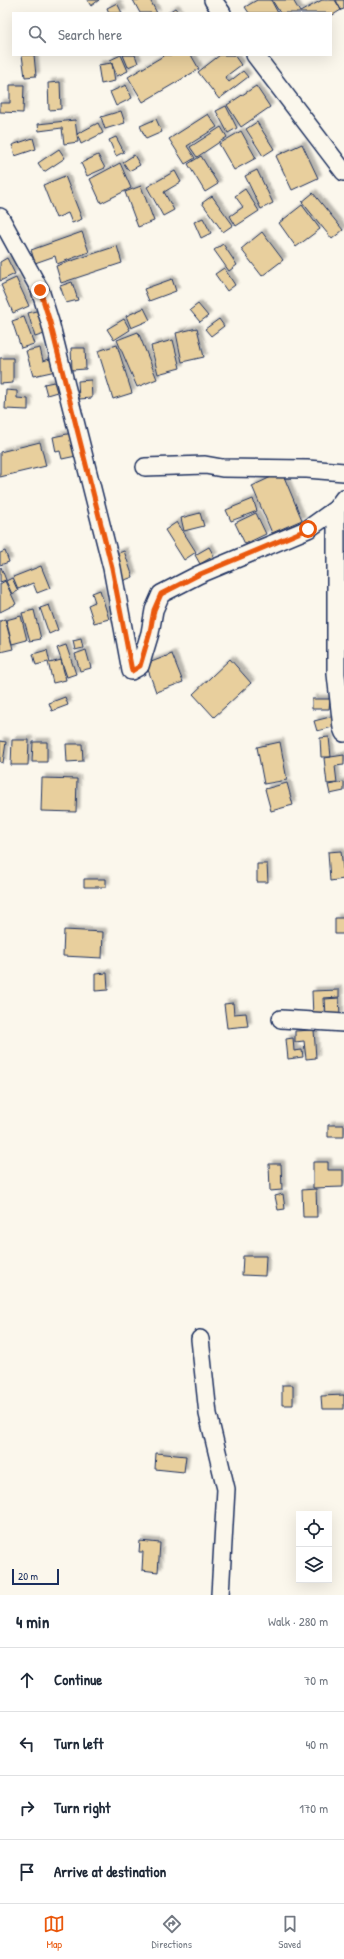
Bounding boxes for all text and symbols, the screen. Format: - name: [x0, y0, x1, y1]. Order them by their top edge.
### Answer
- search box: [12, 12, 332, 56]
- icon: search: [26, 23, 48, 45]
- text: Search here: [58, 24, 122, 45]
- route end: [31, 281, 49, 299]
- route start: [299, 520, 317, 538]
- map controls: [296, 1511, 332, 1583]
- button: locate: [296, 1511, 332, 1547]
- button: layers: [296, 1547, 332, 1583]
- scale bar: [12, 1567, 59, 1586]
- text: 20 m: [18, 1569, 38, 1583]
- text: 4 min: [16, 1610, 49, 1633]
- text: Walk · 280 m: [268, 1612, 328, 1630]
- icon: ahead: [16, 1669, 38, 1691]
- text: Continue: [54, 1669, 102, 1690]
- text: 70 m: [304, 1671, 328, 1689]
- icon: left: [16, 1733, 38, 1755]
- text: Turn left: [54, 1733, 104, 1754]
- text: 40 m: [305, 1735, 328, 1753]
- icon: right: [16, 1797, 38, 1819]
- text: Turn right: [54, 1797, 110, 1818]
- text: 170 m: [299, 1799, 328, 1817]
- icon: arrive: [16, 1861, 38, 1883]
- text: Arrive at destination: [54, 1861, 166, 1882]
- tab: Map: [43, 1913, 65, 1951]
- tab: Directions: [152, 1913, 192, 1951]
- tab: Saved: [278, 1913, 301, 1951]

